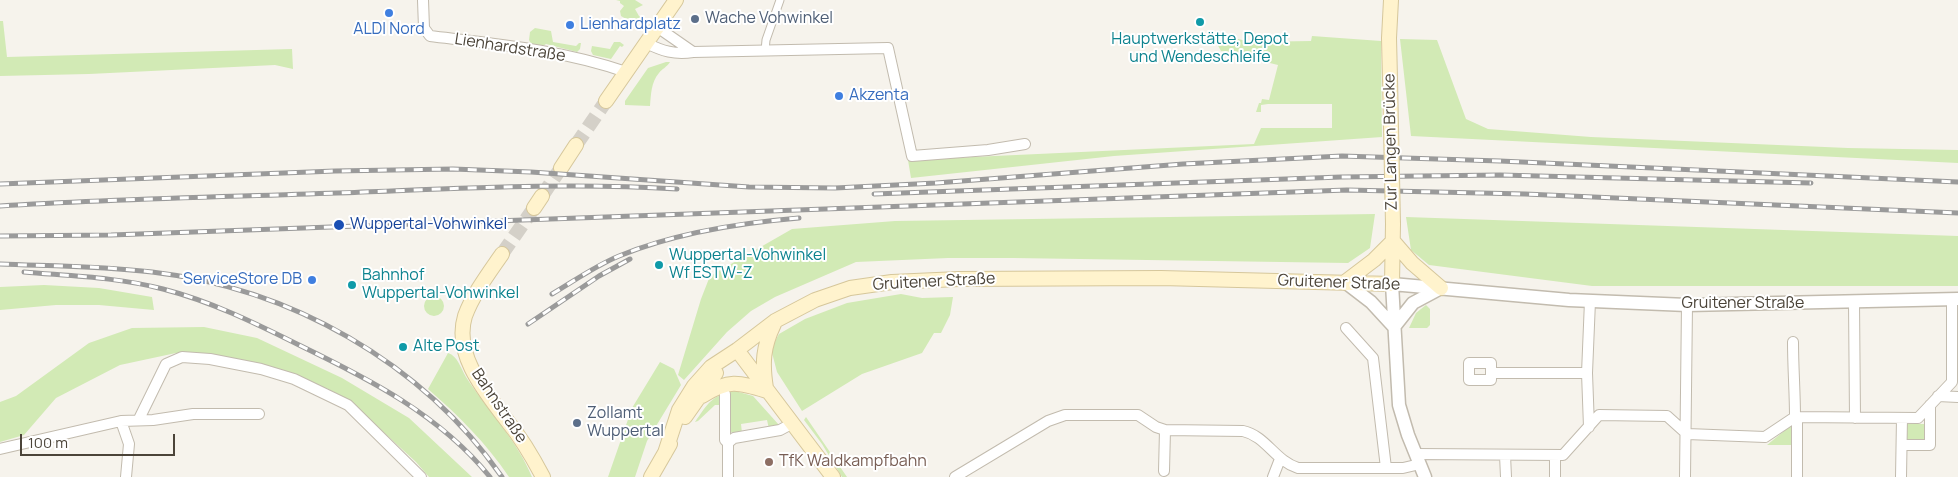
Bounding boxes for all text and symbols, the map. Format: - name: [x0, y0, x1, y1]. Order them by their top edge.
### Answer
- marker: ALDI Nord: [383, 7, 395, 19]
- place label: Wache Vohwinkel: [705, 9, 833, 29]
- marker: Wache Vohwinkel: [689, 13, 701, 25]
- place label: Lienhardplatz: [580, 15, 681, 35]
- marker: Hauptwerkstätte, Depot und Wendeschleife: [1194, 16, 1206, 28]
- marker: Lienhardplatz: [564, 19, 576, 31]
- place label: ALDI Nord: [353, 20, 425, 40]
- street label: Lienhardstraße: [453, 30, 567, 66]
- place label: Hauptwerkstätte, Depot und Wendeschleife: [1111, 30, 1289, 68]
- street label: Zur Langen Brücke: [1380, 73, 1402, 211]
- place label: Akzenta: [849, 86, 909, 106]
- marker: Akzenta: [833, 90, 845, 102]
- place label: Wuppertal-Vohwinkel: [350, 215, 507, 235]
- marker: Wuppertal-Vohwinkel: [332, 218, 346, 232]
- place label: Wuppertal-Vohwinkel Wf ESTW-Z: [669, 246, 826, 284]
- marker: Wuppertal-Vohwinkel Wf ESTW-Z: [653, 259, 665, 271]
- place label: Bahnhof Wuppertal-Vohwinkel: [362, 266, 519, 304]
- street label: Gruitener Straße: [872, 269, 996, 295]
- place label: ServiceStore DB: [183, 270, 302, 290]
- street label: Gruitener Straße: [1277, 271, 1401, 295]
- marker: ServiceStore DB: [306, 274, 318, 286]
- marker: Bahnhof Wuppertal-Vohwinkel: [346, 279, 358, 291]
- street label: Gruitener Straße: [1682, 294, 1804, 314]
- place label: Alte Post: [413, 337, 479, 357]
- marker: Alte Post: [397, 341, 409, 353]
- street label: Bahnstraße: [467, 365, 531, 447]
- place label: Zollamt Wuppertal: [587, 404, 664, 442]
- marker: Zollamt Wuppertal: [571, 417, 583, 429]
- scale bar: [22, 424, 178, 456]
- text: 100 m: [28, 432, 68, 453]
- place label: TfK Waldkampfbahn: [779, 452, 927, 472]
- marker: TfK Waldkampfbahn: [763, 456, 775, 468]

